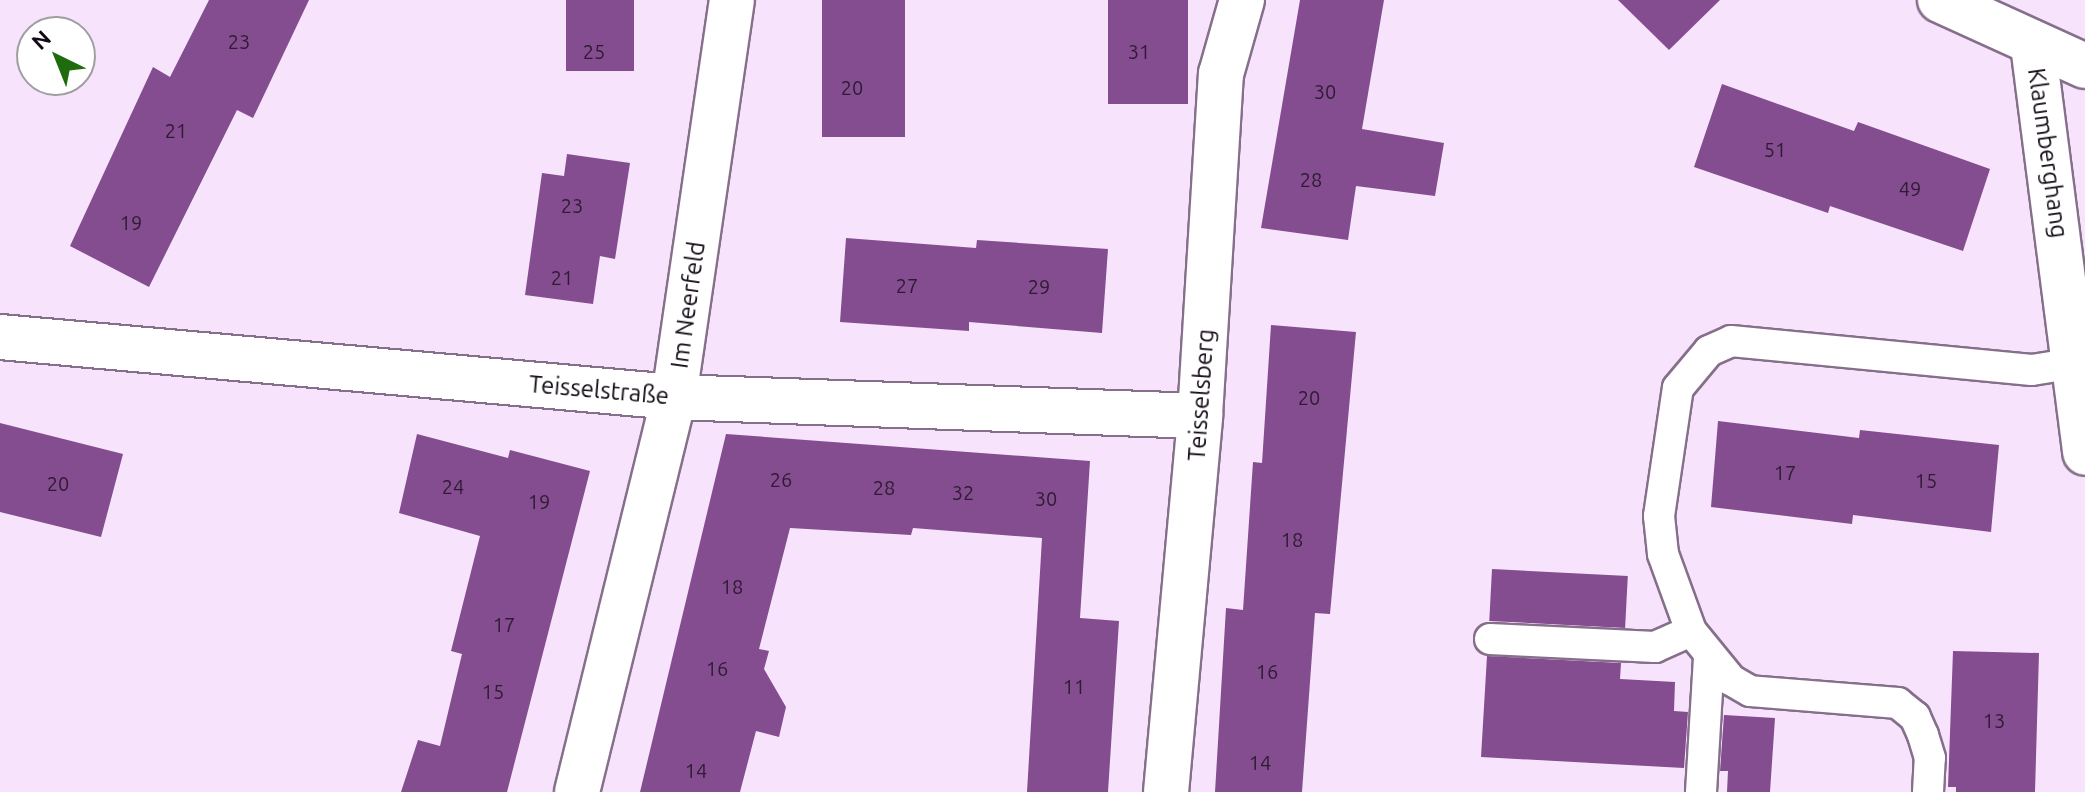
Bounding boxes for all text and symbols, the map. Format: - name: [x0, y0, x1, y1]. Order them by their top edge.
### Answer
- north arrow: [16, 16, 96, 96]
- text: N: [26, 25, 55, 54]
- house number: 23: [228, 29, 250, 53]
- house number: 25: [583, 39, 605, 63]
- house number: 31: [1128, 39, 1150, 63]
- street label: Klaumberghang: [2022, 66, 2074, 240]
- house number: 20: [841, 75, 863, 99]
- house number: 30: [1314, 79, 1336, 103]
- house number: 21: [165, 118, 187, 142]
- house number: 51: [1764, 137, 1786, 161]
- house number: 28: [1300, 167, 1322, 191]
- house number: 49: [1899, 176, 1921, 200]
- house number: 23: [561, 193, 583, 217]
- house number: 19: [120, 210, 142, 234]
- street label: Im Neerfeld: [665, 240, 711, 370]
- house number: 21: [551, 265, 573, 289]
- house number: 27: [896, 273, 918, 297]
- house number: 29: [1028, 274, 1050, 298]
- street label: Teisselsberg: [1182, 328, 1220, 462]
- street label: Teisselstraße: [528, 370, 670, 410]
- house number: 20: [1298, 385, 1320, 409]
- house number: 17: [1774, 460, 1796, 484]
- house number: 26: [770, 467, 792, 491]
- house number: 15: [1915, 468, 1937, 492]
- house number: 20: [47, 471, 69, 495]
- house number: 24: [442, 474, 464, 498]
- house number: 28: [873, 475, 895, 499]
- house number: 32: [952, 480, 974, 504]
- house number: 30: [1035, 486, 1057, 510]
- house number: 19: [528, 489, 550, 513]
- house number: 18: [1281, 527, 1303, 551]
- house number: 18: [721, 574, 743, 598]
- house number: 17: [493, 612, 515, 636]
- house number: 16: [706, 656, 728, 680]
- house number: 16: [1256, 659, 1278, 683]
- house number: 11: [1063, 674, 1085, 698]
- house number: 15: [482, 679, 504, 703]
- house number: 13: [1983, 708, 2005, 732]
- house number: 14: [1249, 750, 1271, 774]
- house number: 14: [685, 758, 707, 782]

